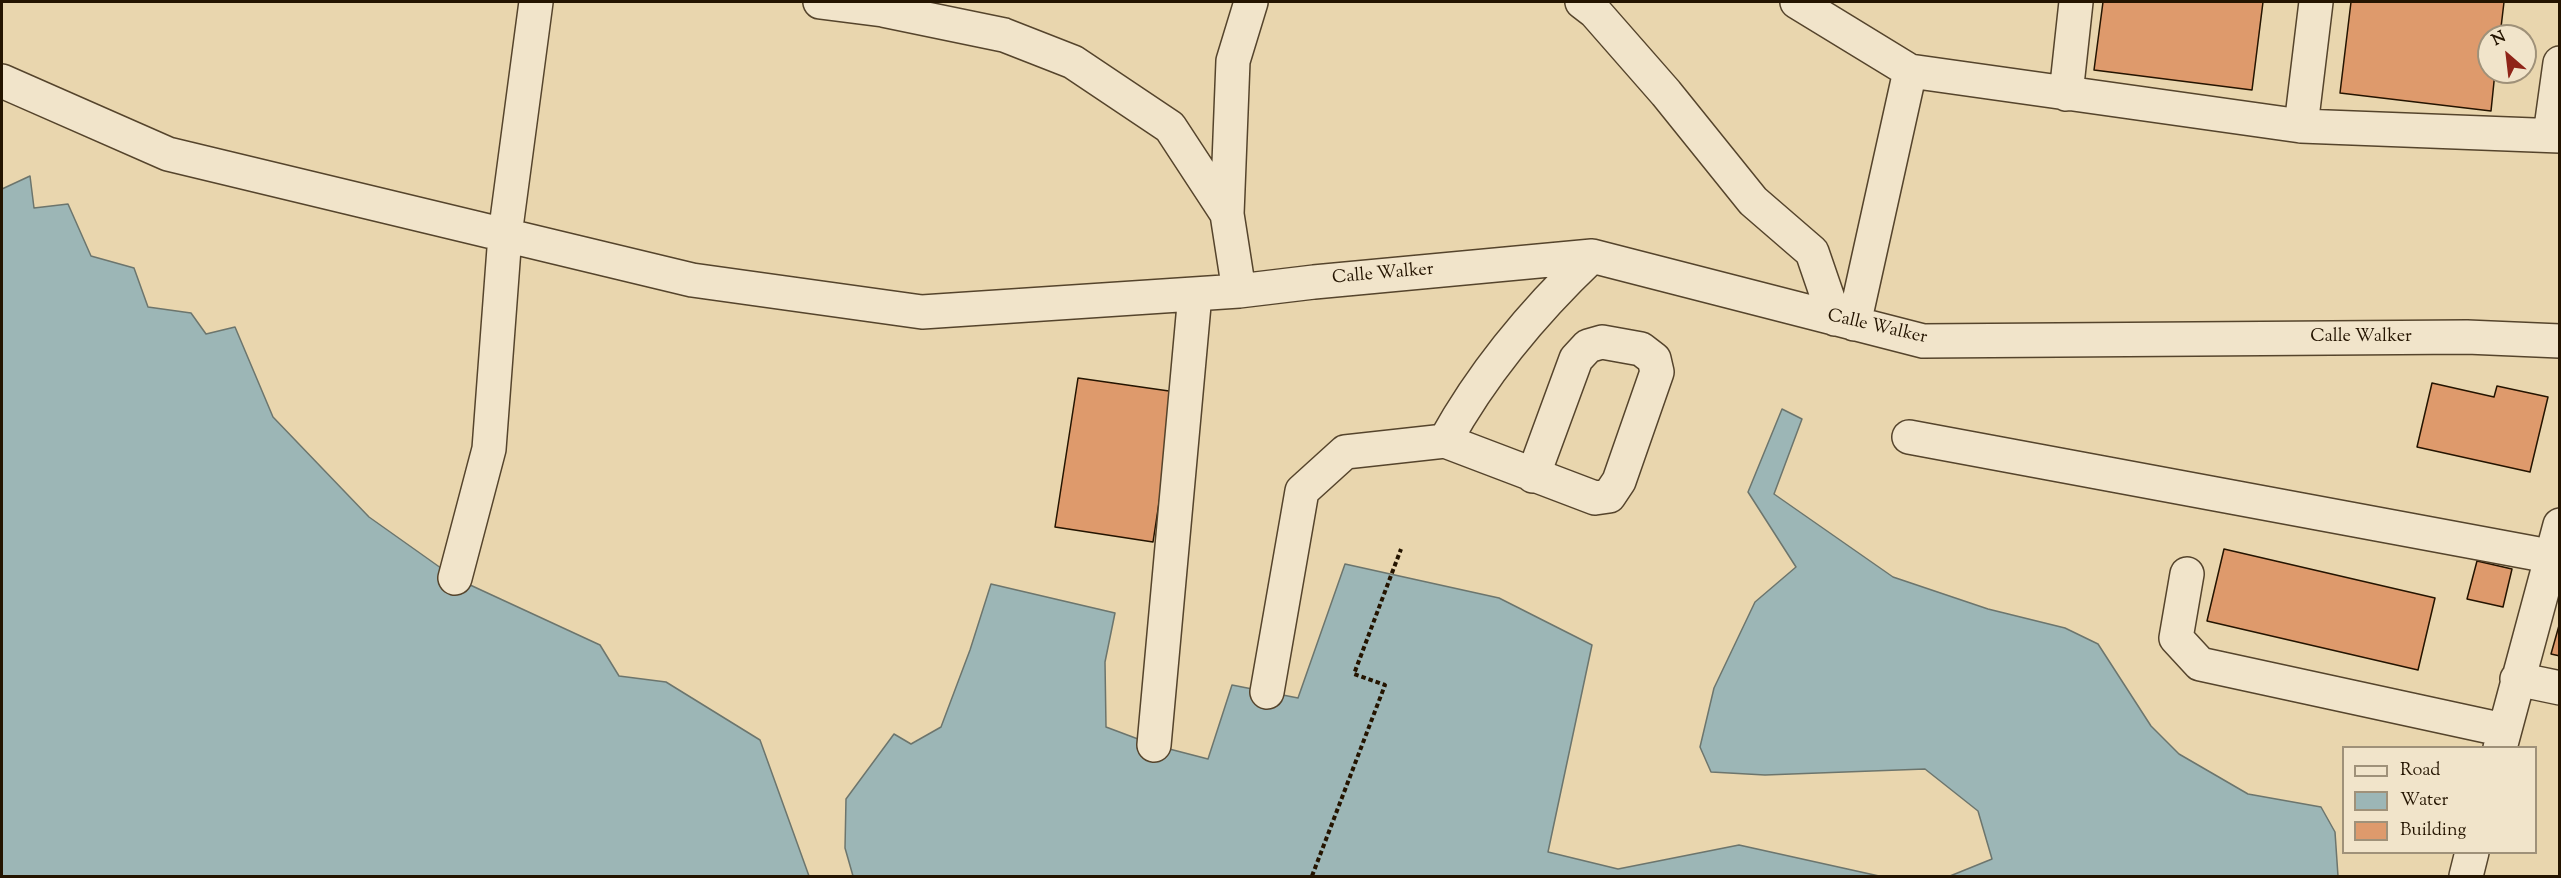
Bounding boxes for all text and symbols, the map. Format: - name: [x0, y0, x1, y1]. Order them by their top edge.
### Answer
- north arrow: [2477, 24, 2537, 84]
- text: N: [2488, 26, 2510, 53]
- street label: Calle Walker: [1331, 260, 1435, 290]
- street label: Calle Walker: [1825, 306, 1929, 350]
- street label: Calle Walker: [2310, 327, 2412, 349]
- legend: [2342, 746, 2537, 854]
- text: Road: [2400, 758, 2440, 784]
- text: Water: [2400, 788, 2448, 814]
- text: Building: [2400, 818, 2466, 844]

